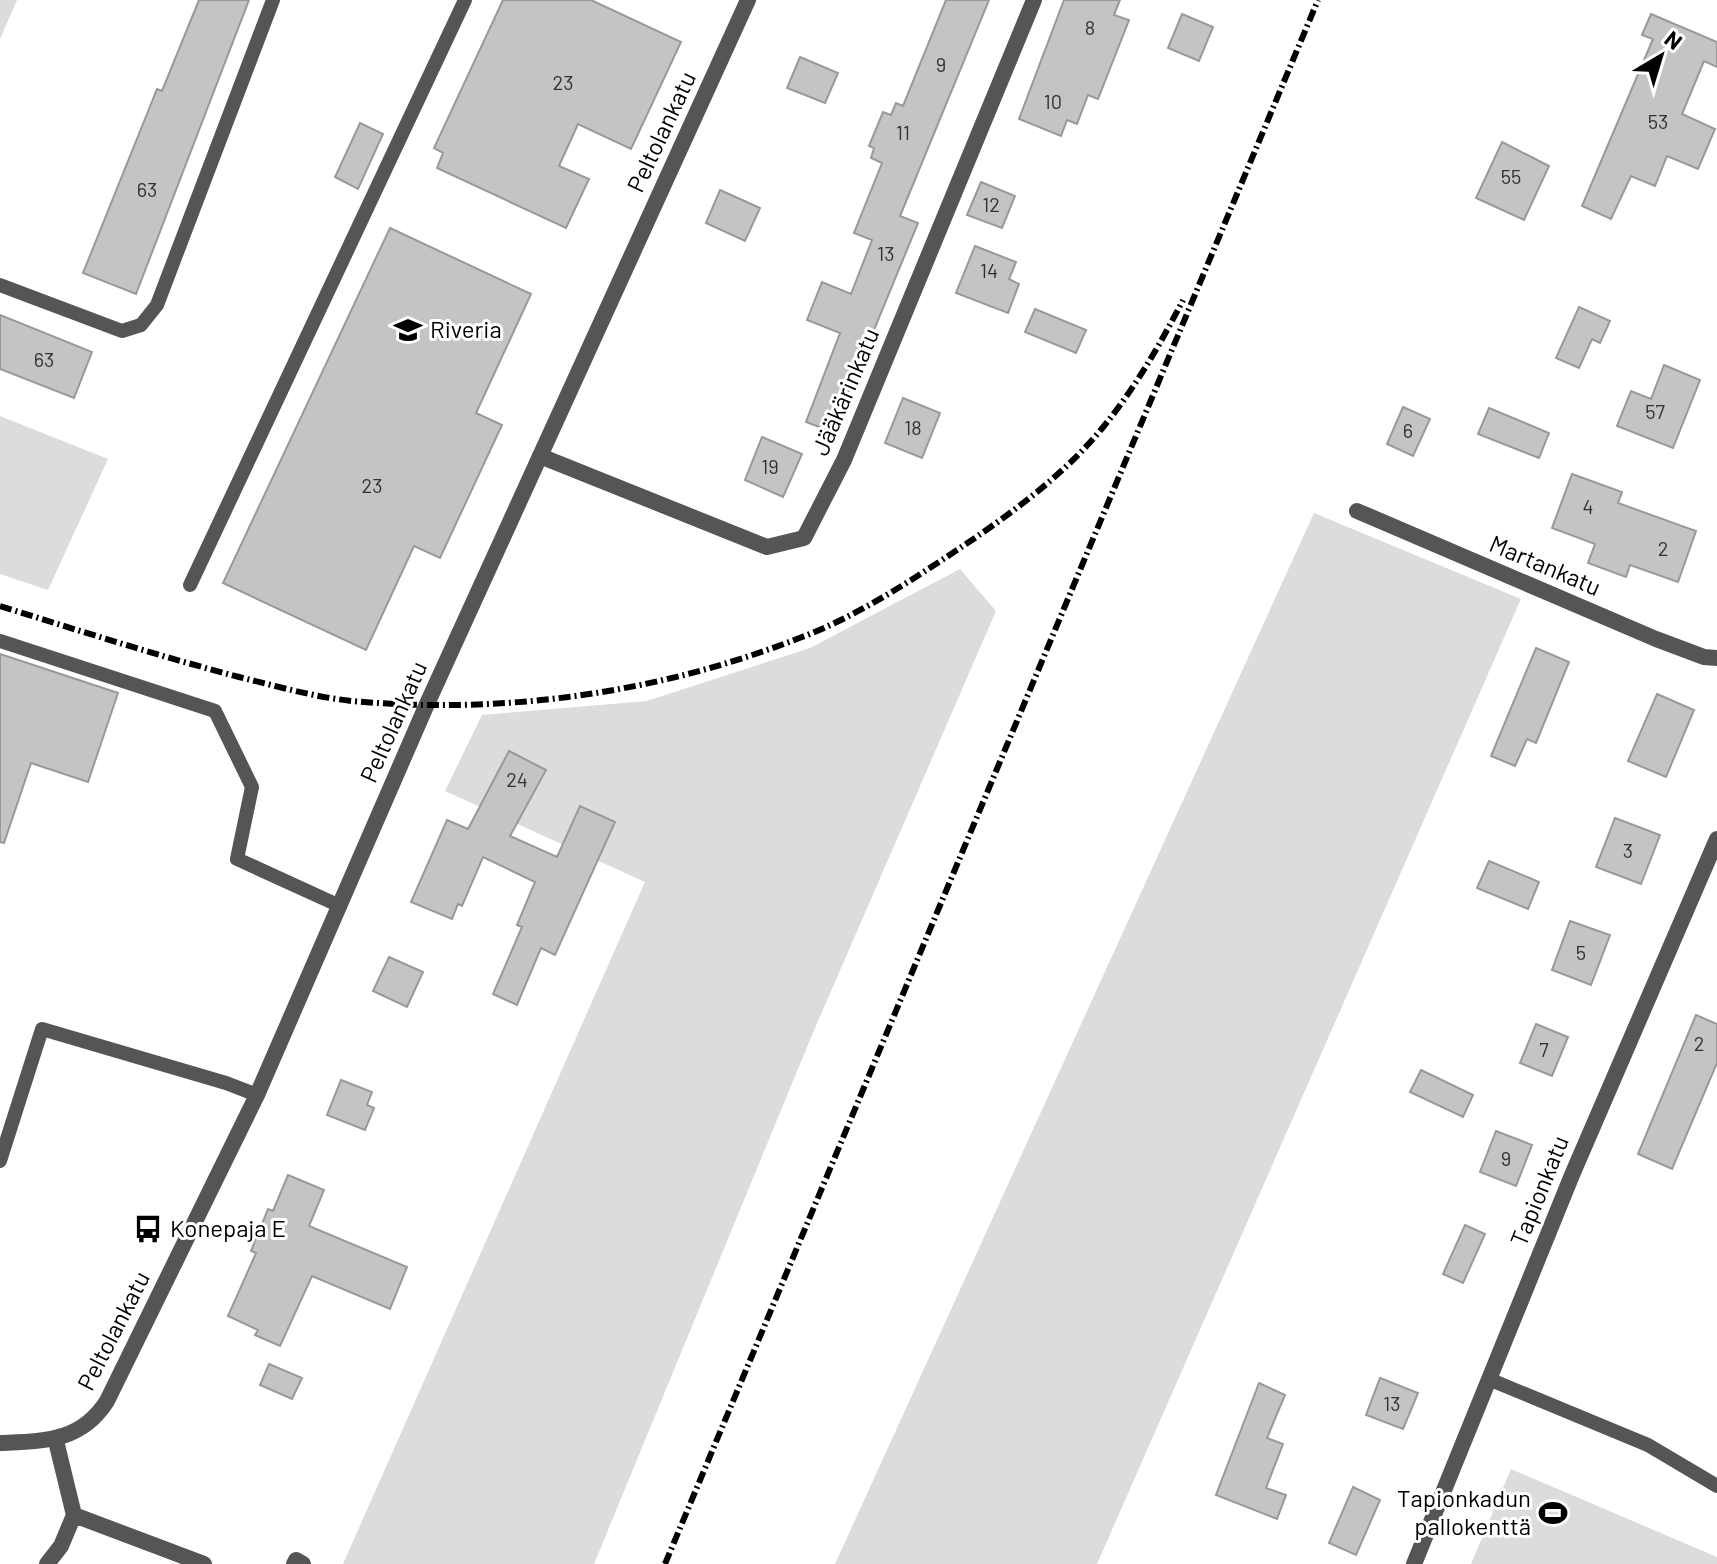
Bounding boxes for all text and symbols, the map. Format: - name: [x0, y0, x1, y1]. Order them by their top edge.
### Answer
- house number: 8: [1085, 15, 1095, 39]
- north arrow: [1621, 16, 1701, 96]
- text: N: [1660, 25, 1688, 54]
- house number: 9: [936, 52, 946, 76]
- street label: Peltolankatu: [620, 66, 701, 196]
- house number: 23: [553, 70, 573, 94]
- house number: 10: [1044, 89, 1062, 113]
- house number: 53: [1648, 109, 1668, 133]
- house number: 11: [896, 120, 910, 144]
- house number: 55: [1501, 164, 1521, 188]
- house number: 63: [137, 177, 157, 201]
- house number: 12: [982, 192, 1000, 216]
- house number: 13: [877, 241, 895, 265]
- house number: 14: [980, 258, 998, 282]
- place label: Riveria: [430, 314, 502, 343]
- school or university icon: Riveria: [393, 315, 423, 345]
- street label: Jääkärinkatu: [805, 323, 884, 460]
- house number: 63: [34, 347, 54, 371]
- house number: 57: [1645, 399, 1665, 423]
- house number: 18: [904, 415, 922, 439]
- house number: 6: [1403, 418, 1413, 442]
- house number: 19: [761, 454, 779, 478]
- house number: 23: [362, 473, 382, 497]
- house number: 4: [1582, 494, 1594, 518]
- street label: Martankatu: [1486, 528, 1606, 601]
- house number: 2: [1658, 536, 1668, 560]
- street label: Peltolankatu: [353, 656, 432, 787]
- house number: 24: [506, 767, 528, 791]
- house number: 3: [1623, 838, 1633, 862]
- house number: 5: [1576, 940, 1586, 964]
- house number: 2: [1694, 1031, 1704, 1055]
- house number: 7: [1539, 1037, 1549, 1061]
- street label: Tapionkatu: [1503, 1131, 1574, 1250]
- house number: 9: [1501, 1146, 1511, 1170]
- place label: Konepaja E: [170, 1213, 286, 1242]
- bus stop icon: Konepaja E: [133, 1214, 163, 1244]
- street label: Peltolankatu: [70, 1266, 155, 1395]
- house number: 13: [1383, 1391, 1401, 1415]
- place label: Tapionkadun pallokenttä: [1397, 1483, 1531, 1540]
- sports icon: Tapionkadun pallokenttä: [1538, 1498, 1568, 1528]

